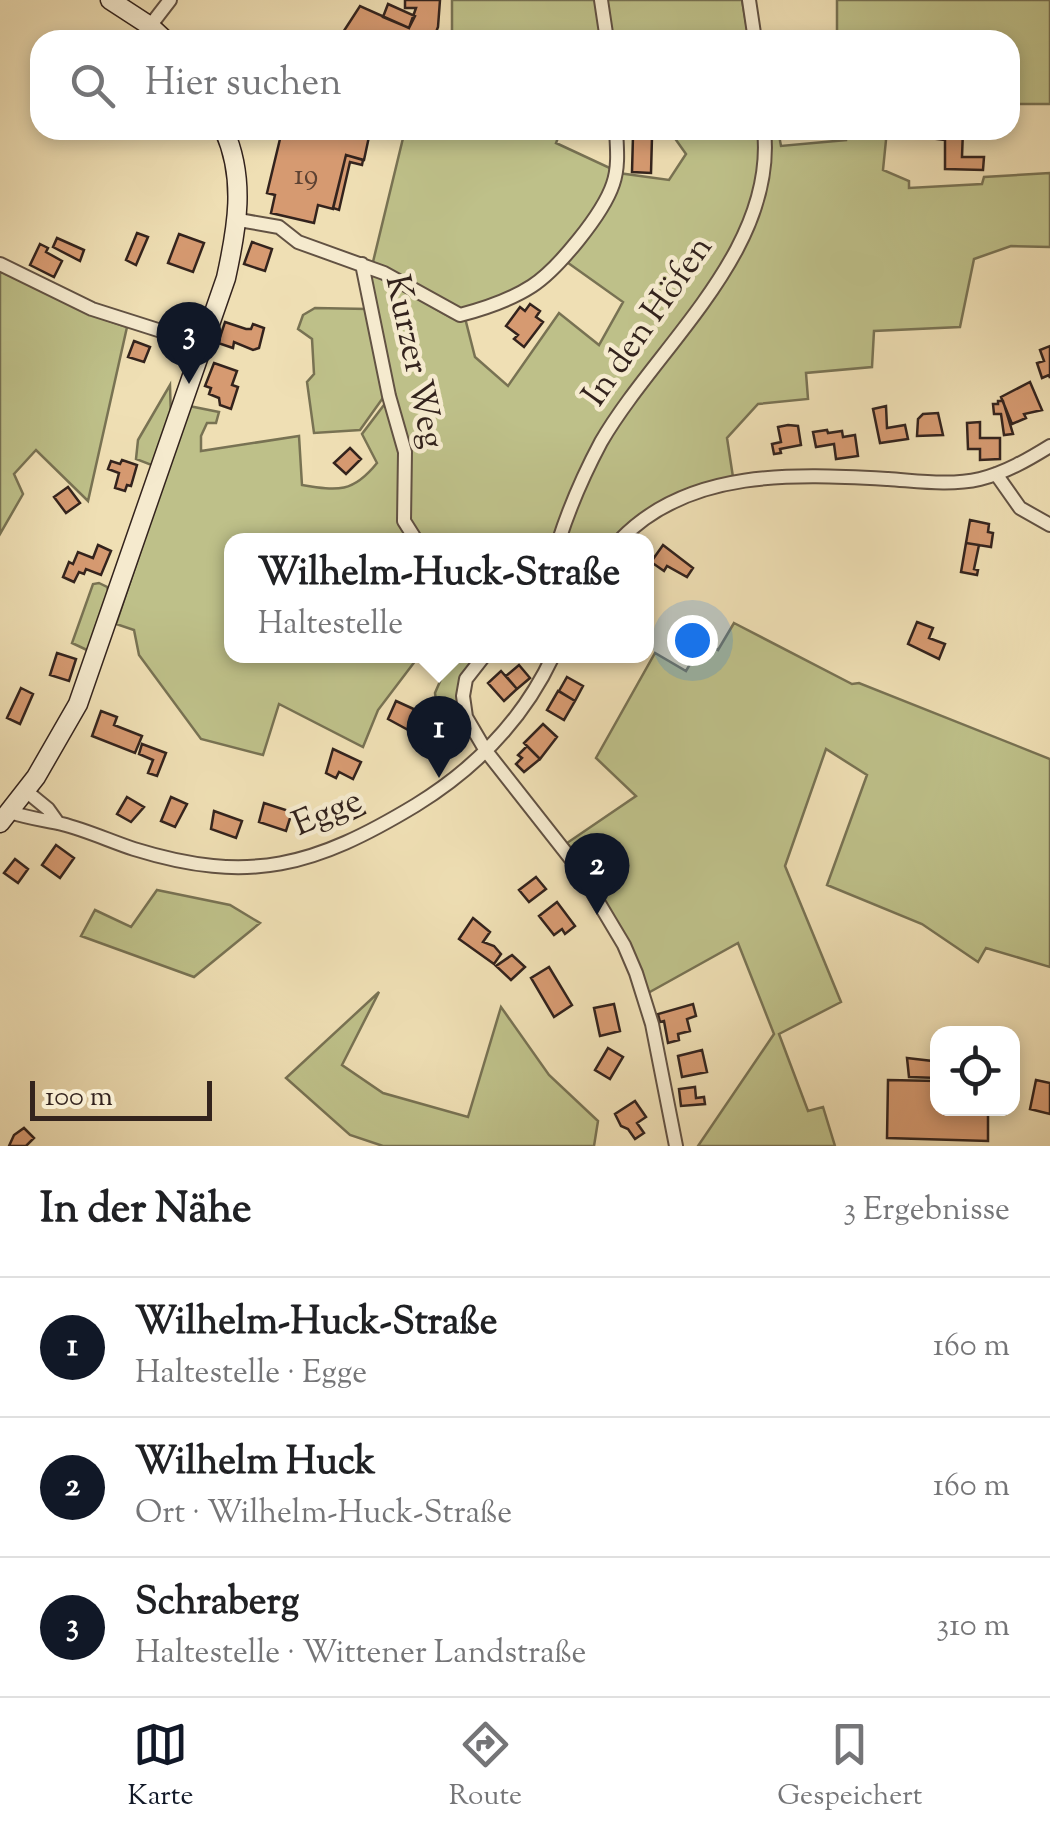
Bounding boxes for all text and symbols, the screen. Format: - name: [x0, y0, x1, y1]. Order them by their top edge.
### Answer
- search box: [30, 30, 1020, 140]
- icon: search: [65, 58, 120, 113]
- text: Hier suchen: [145, 58, 342, 112]
- house number: 19: [294, 155, 318, 198]
- street label: In den Höfen: [571, 226, 727, 418]
- street label: Kurzer Weg: [370, 270, 456, 454]
- pin: 3: [156, 302, 222, 384]
- popup: [224, 533, 654, 663]
- text: Wilhelm-Huck-Straße: [258, 548, 620, 602]
- text: Haltestelle: [258, 602, 403, 648]
- your location: [667, 615, 718, 666]
- pin: 1: [406, 696, 472, 778]
- street label: Egge: [285, 777, 371, 851]
- pin: 2: [564, 832, 630, 915]
- map controls: [930, 1026, 1020, 1116]
- button: locate: [930, 1026, 1020, 1116]
- scale bar: [30, 1076, 212, 1120]
- text: 100 m: [45, 1078, 113, 1118]
- text: In der Nähe: [40, 1181, 252, 1241]
- text: 3 Ergebnisse: [843, 1188, 1010, 1234]
- text: Wilhelm-Huck-Straße: [135, 1297, 497, 1351]
- text: 1: [67, 1324, 78, 1370]
- text: 160 m: [933, 1324, 1010, 1370]
- text: Haltestelle · Egge: [135, 1351, 367, 1397]
- text: Wilhelm Huck: [135, 1437, 376, 1491]
- text: 2: [65, 1464, 80, 1510]
- text: 160 m: [933, 1464, 1010, 1510]
- text: Ort · Wilhelm-Huck-Straße: [135, 1491, 512, 1537]
- text: Schraberg: [135, 1577, 299, 1631]
- text: 3: [66, 1604, 79, 1650]
- text: 310 m: [936, 1604, 1010, 1650]
- text: Haltestelle · Wittener Landstraße: [135, 1631, 586, 1677]
- tab: Karte: [128, 1717, 194, 1817]
- tab: Route: [449, 1717, 522, 1817]
- tab: Gespeichert: [777, 1717, 922, 1817]

